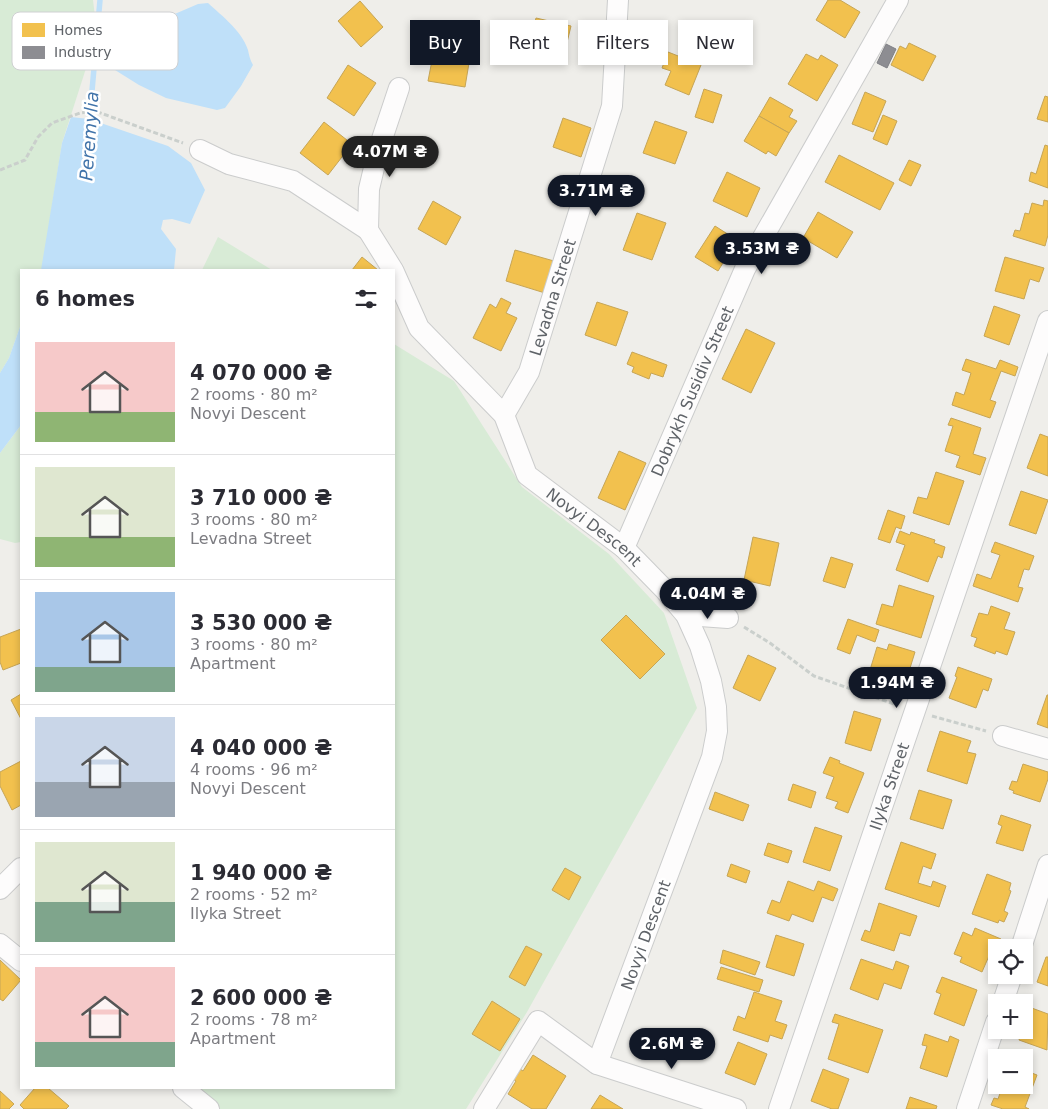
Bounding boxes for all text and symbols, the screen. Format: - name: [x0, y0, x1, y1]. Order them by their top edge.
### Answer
- legend: [12, 12, 178, 70]
- chip: Buy: [410, 20, 480, 65]
- chip: Rent: [490, 20, 568, 65]
- chip: Filters: [578, 20, 668, 65]
- chip: New: [678, 20, 753, 65]
- text: Homes: [54, 22, 103, 38]
- text: Industry: [54, 44, 112, 60]
- water label: Peremylia: [75, 91, 103, 181]
- pin: 4.07M ₴: [344, 136, 436, 178]
- text: 4.07M ₴: [353, 142, 427, 161]
- pin: 3.71M ₴: [550, 174, 642, 217]
- text: 3.71M ₴: [559, 181, 633, 200]
- pin: 3.53M ₴: [716, 232, 808, 275]
- street label: Levadna Street: [525, 236, 579, 358]
- text: 3.53M ₴: [725, 239, 799, 258]
- icon: filters: [352, 285, 380, 313]
- text: 6 homes: [35, 287, 135, 311]
- street label: Dobrykh Susidiv Street: [647, 303, 737, 479]
- text: 4 070 000 ₴: [190, 361, 332, 385]
- icon: home: [75, 362, 135, 422]
- text: 2 rooms · 80 m²: [190, 385, 318, 404]
- text: Novyi Descent: [190, 404, 306, 423]
- street label: Novyi Descent: [543, 484, 646, 570]
- text: 3 710 000 ₴: [190, 486, 332, 510]
- icon: home: [75, 487, 135, 547]
- text: 3 rooms · 80 m²: [190, 510, 318, 529]
- text: Levadna Street: [190, 529, 312, 548]
- pin: 4.04M ₴: [662, 578, 754, 620]
- text: 4.04M ₴: [671, 584, 745, 603]
- text: 3 530 000 ₴: [190, 611, 332, 635]
- icon: home: [75, 612, 135, 672]
- text: 3 rooms · 80 m²: [190, 635, 318, 654]
- text: Apartment: [190, 654, 276, 673]
- pin: 1.94M ₴: [851, 666, 943, 709]
- text: 1.94M ₴: [860, 673, 934, 692]
- text: 4 040 000 ₴: [190, 736, 332, 760]
- icon: home: [75, 737, 135, 797]
- street label: Ilyka Street: [865, 740, 913, 832]
- text: 4 rooms · 96 m²: [190, 760, 318, 779]
- text: Novyi Descent: [190, 779, 306, 798]
- text: 1 940 000 ₴: [190, 861, 332, 885]
- icon: home: [75, 862, 135, 922]
- street label: Novyi Descent: [617, 877, 675, 993]
- text: 2 rooms · 52 m²: [190, 885, 318, 904]
- text: Ilyka Street: [190, 904, 281, 923]
- map controls: [988, 939, 1033, 1094]
- button: locate: [988, 939, 1033, 984]
- text: 2 600 000 ₴: [190, 986, 332, 1010]
- icon: home: [75, 987, 135, 1047]
- button: +: [988, 994, 1033, 1039]
- text: 2 rooms · 78 m²: [190, 1010, 318, 1029]
- pin: 2.6M ₴: [631, 1028, 713, 1070]
- text: Apartment: [190, 1029, 276, 1048]
- text: 2.6M ₴: [640, 1034, 704, 1053]
- button: −: [988, 1049, 1033, 1094]

